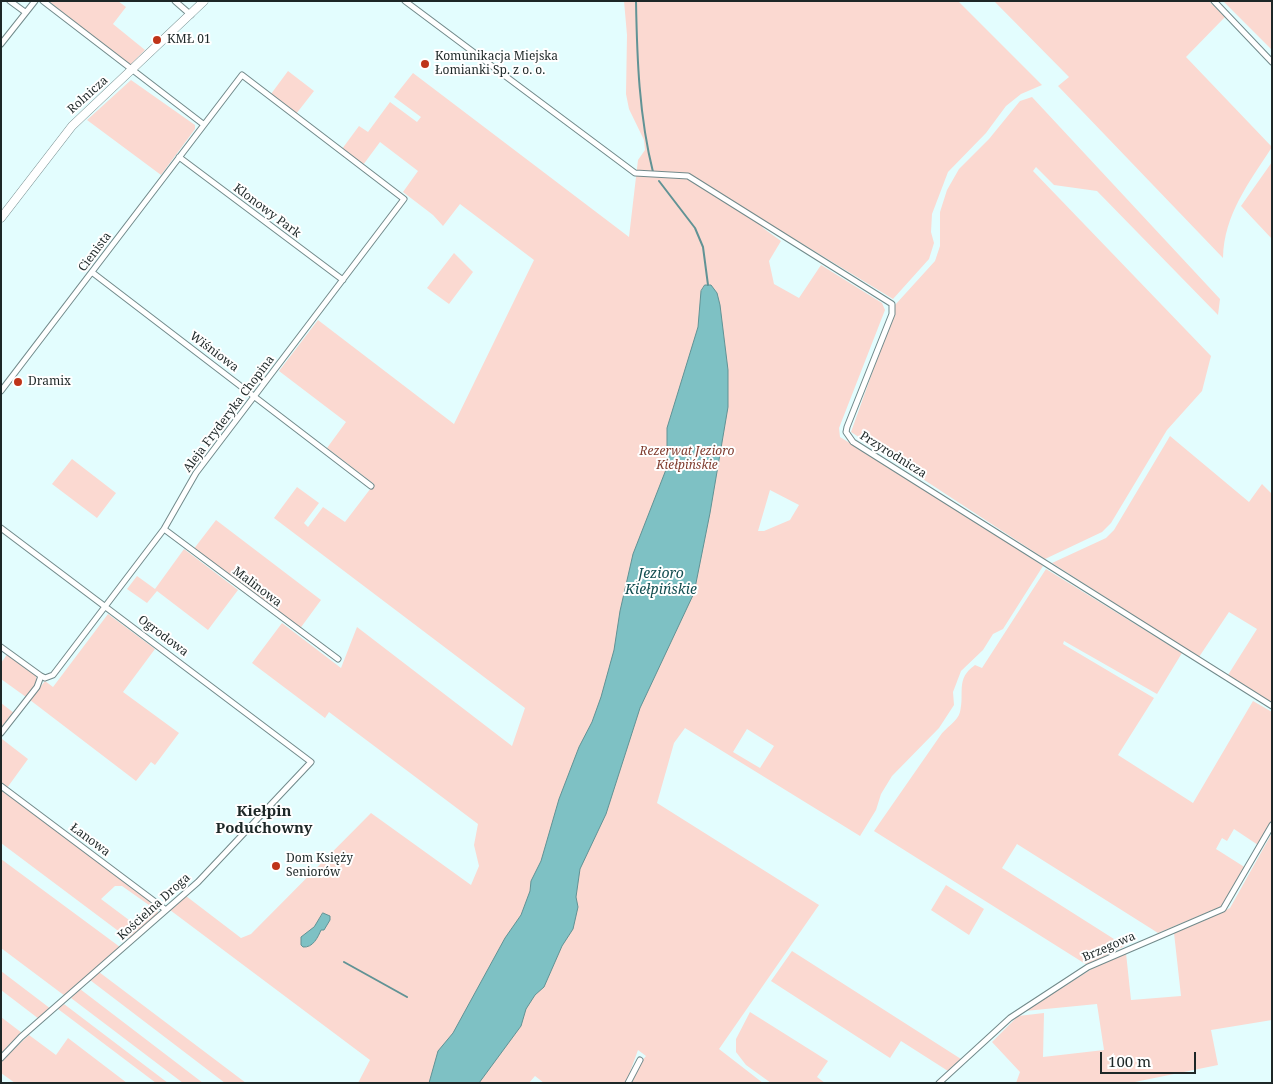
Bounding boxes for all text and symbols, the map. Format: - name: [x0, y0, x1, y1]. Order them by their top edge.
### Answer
- place label: KMŁ 01: [167, 33, 211, 47]
- marker: KMŁ 01: [151, 34, 163, 46]
- place label: Komunikacja Miejska Łomianki Sp. z o. o.: [435, 50, 558, 78]
- marker: Komunikacja Miejska Łomianki Sp. z o. o.: [419, 58, 431, 70]
- street label: Rolnicza: [65, 73, 111, 117]
- street label: Klonowy Park: [230, 181, 304, 241]
- street label: Cienista: [76, 229, 114, 275]
- street label: Wiśniowa: [187, 329, 241, 375]
- street label: Aleja Fryderyka Chopina: [180, 353, 278, 475]
- place label: Dramix: [28, 375, 71, 389]
- marker: Dramix: [12, 376, 24, 388]
- street label: Przyrodnicza: [857, 429, 929, 481]
- park label: Rezerwat Jezioro Kiełpińskie: [640, 445, 734, 473]
- street label: Malinowa: [230, 564, 284, 610]
- water label: Jezioro Kiełpińskie: [625, 566, 697, 598]
- street label: Ogrodowa: [135, 612, 191, 660]
- district label: Kiełpin Poduchowny: [216, 803, 312, 838]
- street label: Łanowa: [67, 820, 113, 860]
- place label: Dom Księży Seniorów: [286, 852, 353, 880]
- marker: Dom Księży Seniorów: [270, 860, 282, 872]
- street label: Kościelna Droga: [115, 871, 193, 943]
- street label: Brzegowa: [1080, 929, 1138, 965]
- scale bar: [1103, 1042, 1199, 1074]
- text: 100 m: [1108, 1051, 1151, 1071]

